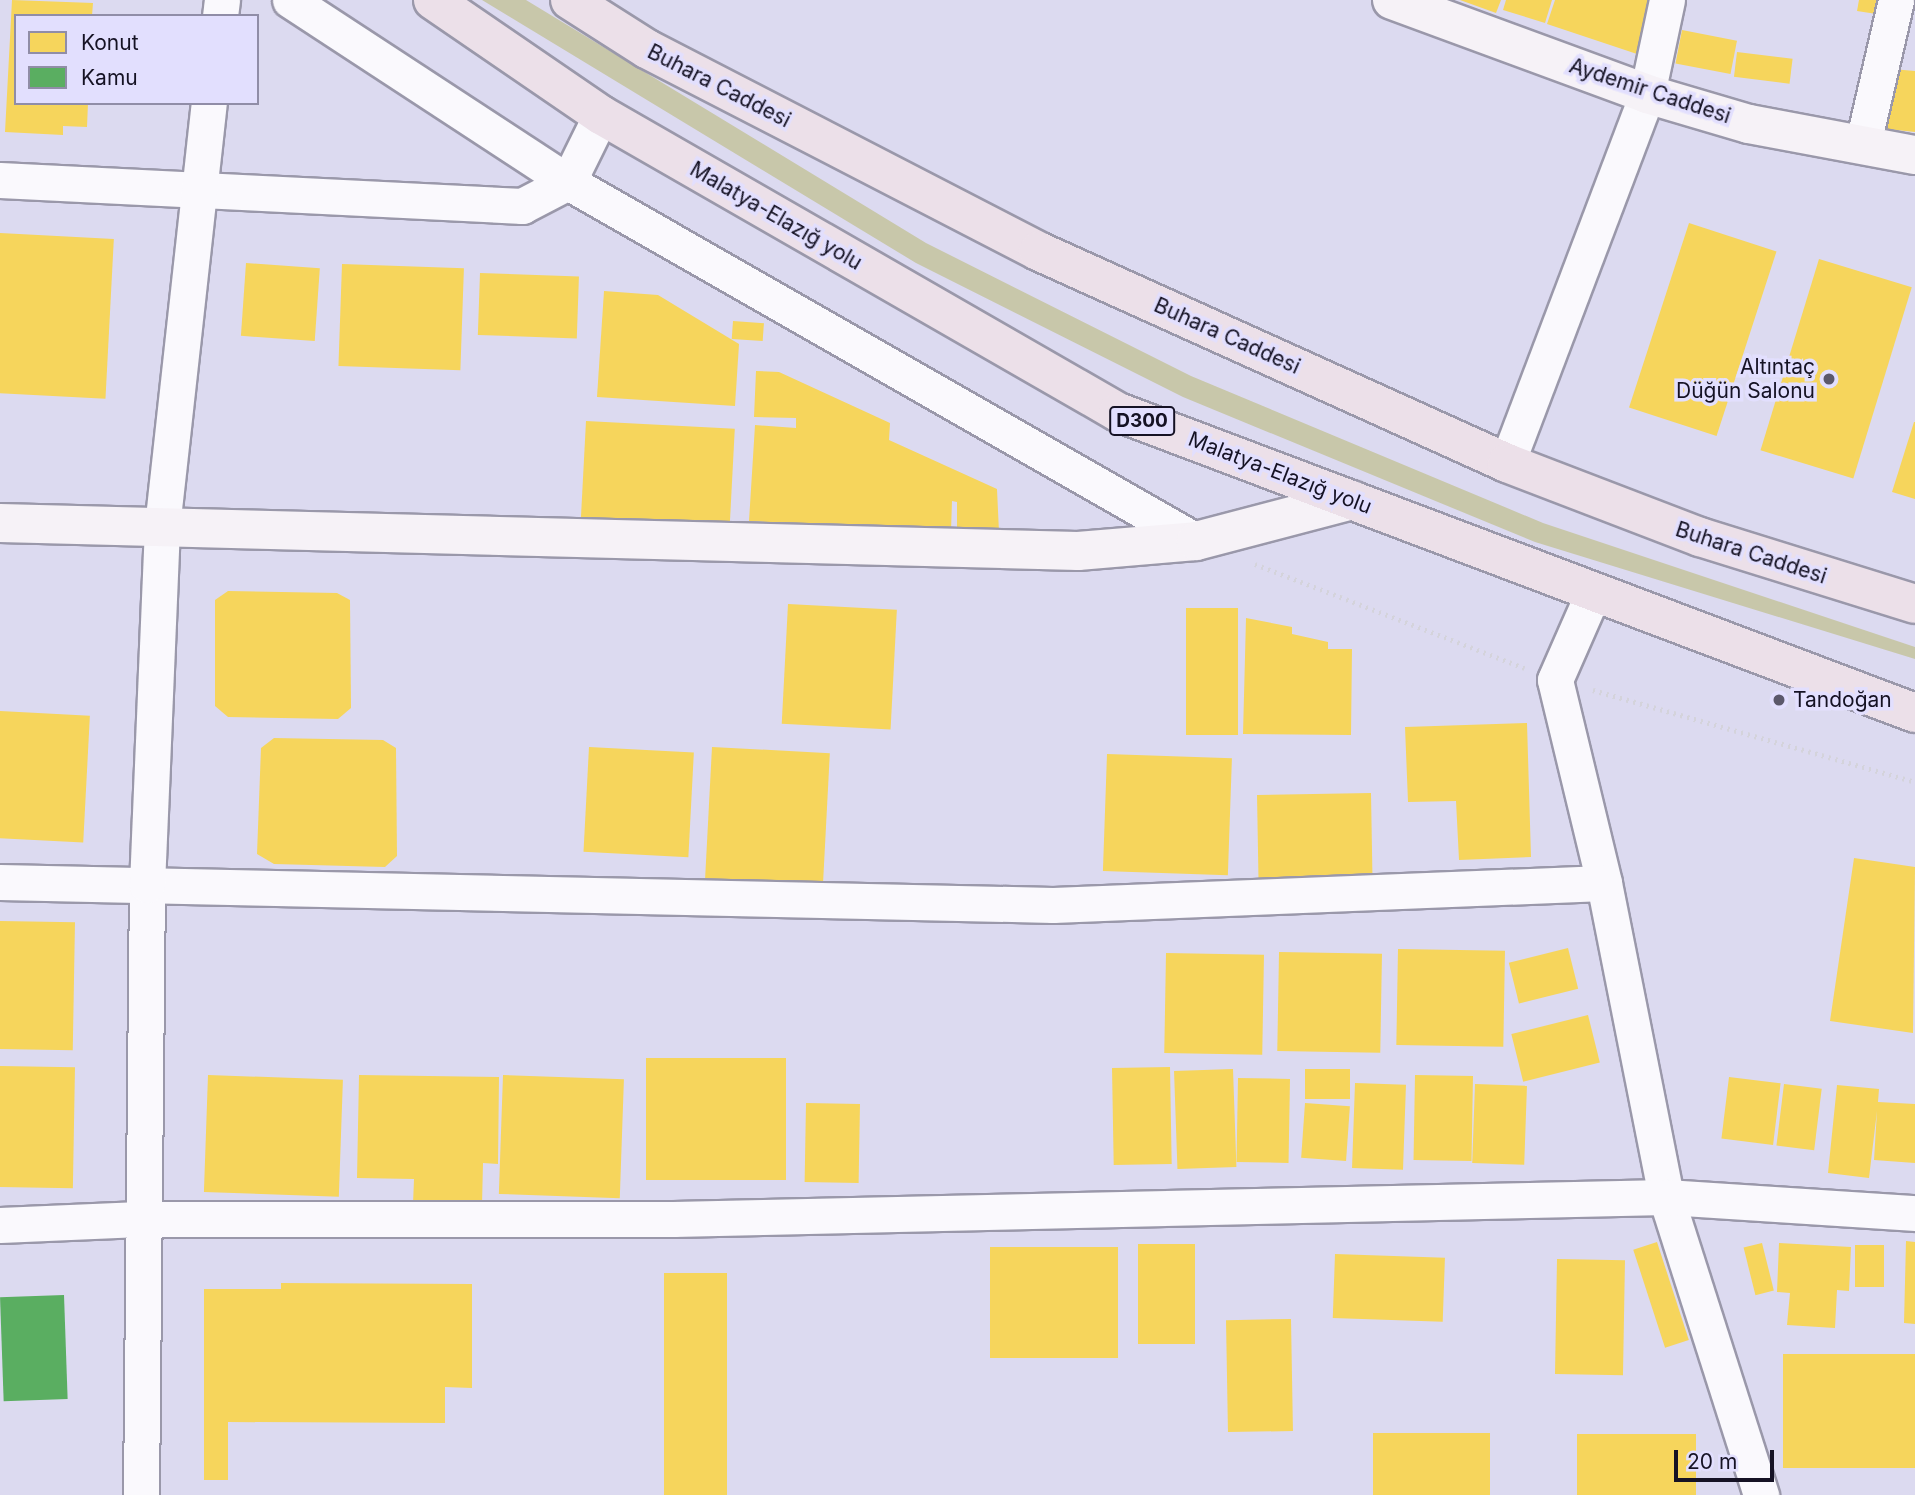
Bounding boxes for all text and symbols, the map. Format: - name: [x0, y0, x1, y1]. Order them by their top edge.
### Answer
- legend: [14, 14, 259, 105]
- text: Konut: [81, 30, 139, 55]
- street label: Buhara Caddesi: [643, 39, 795, 133]
- street label: Aydemir Caddesi: [1566, 53, 1734, 129]
- text: Kamu: [81, 65, 138, 90]
- street label: Malatya-Elazığ yolu: [685, 156, 867, 276]
- street label: Buhara Caddesi: [1150, 293, 1304, 379]
- place label: Altıntaç Düğün Salonu: [1676, 354, 1815, 404]
- marker: Altıntaç Düğün Salonu: [1821, 371, 1837, 387]
- road number: D300: [1109, 406, 1175, 436]
- street label: Malatya-Elazığ yolu: [1185, 426, 1375, 520]
- street label: Buhara Caddesi: [1672, 517, 1830, 589]
- place label: Tandoğan: [1793, 687, 1892, 713]
- marker: Tandoğan: [1771, 692, 1787, 708]
- scale bar: [1677, 1436, 1777, 1480]
- text: 20 m: [1687, 1449, 1737, 1474]

